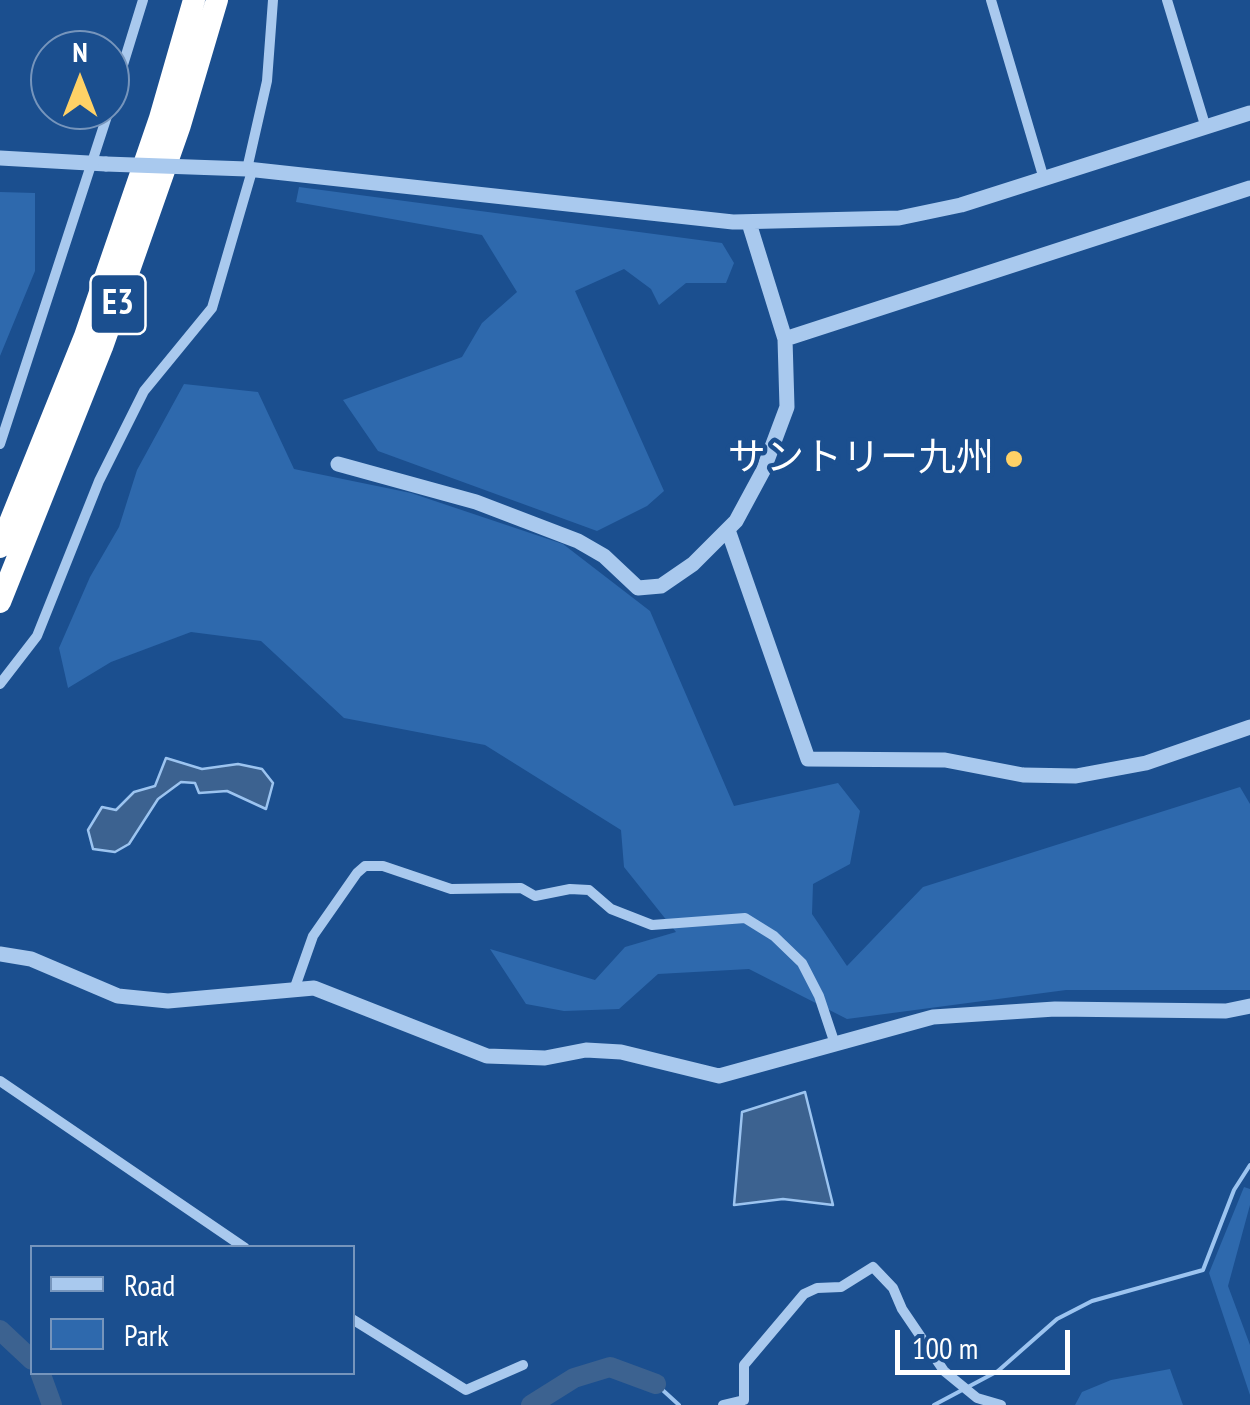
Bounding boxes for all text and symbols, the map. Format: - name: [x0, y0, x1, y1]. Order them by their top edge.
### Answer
- north arrow: [30, 30, 130, 130]
- text: N: [72, 33, 88, 70]
- road number: E3: [90, 274, 146, 334]
- place label: サントリー九州: [728, 436, 994, 482]
- marker: サントリー九州: [1003, 448, 1025, 470]
- legend: [30, 1245, 355, 1375]
- text: Road: [124, 1265, 175, 1304]
- scale bar: [900, 1310, 1075, 1372]
- text: Park: [124, 1315, 169, 1354]
- text: 100 m: [912, 1328, 978, 1367]

